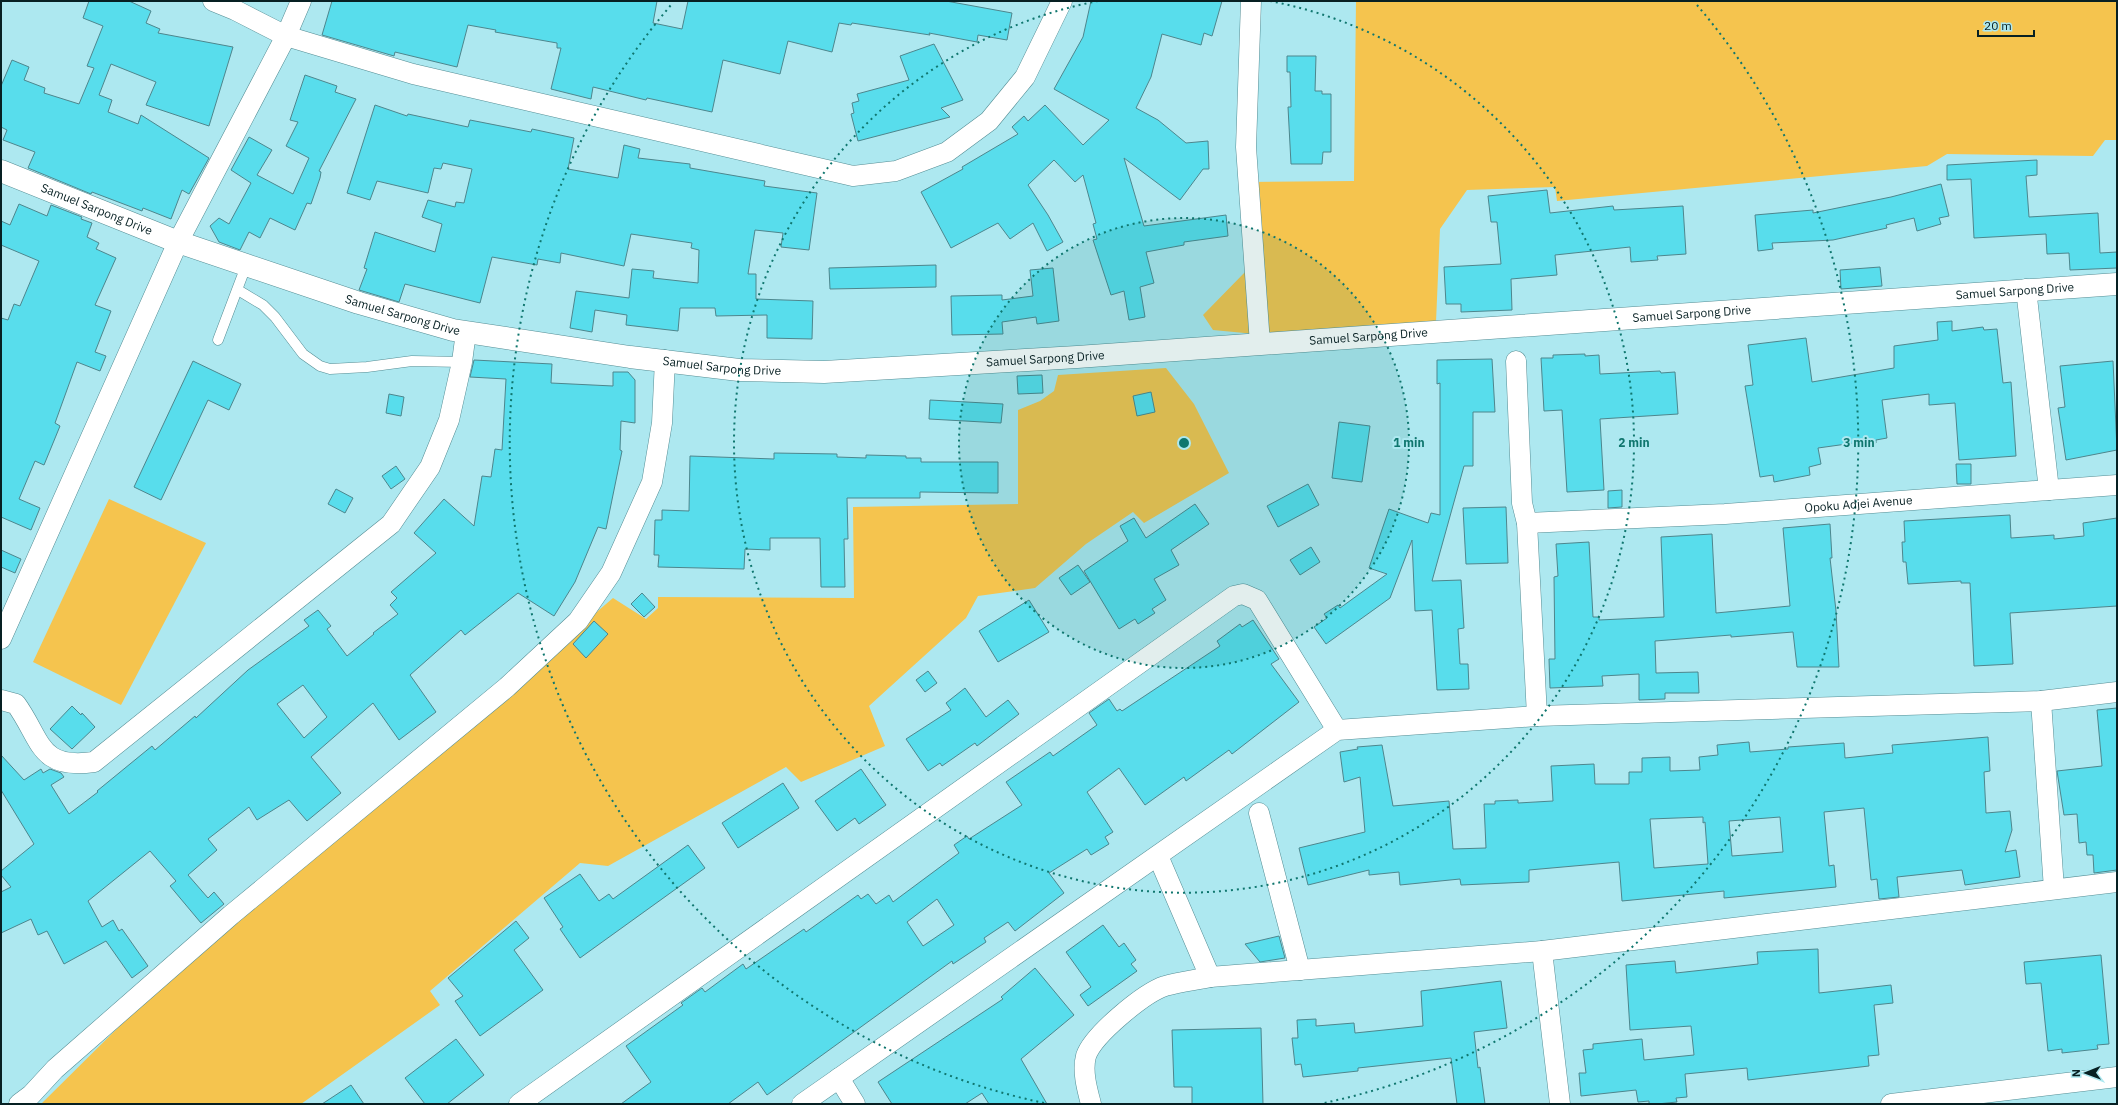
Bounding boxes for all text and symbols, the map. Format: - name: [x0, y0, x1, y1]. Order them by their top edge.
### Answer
- scale bar: [1978, 12, 2034, 38]
- text: 20 m: [1984, 18, 2012, 33]
- street label: Samuel Sarpong Drive: [39, 180, 155, 238]
- street label: Samuel Sarpong Drive: [1955, 279, 2075, 302]
- street label: Samuel Sarpong Drive: [343, 291, 461, 338]
- street label: Samuel Sarpong Drive: [1632, 302, 1752, 325]
- street label: Samuel Sarpong Drive: [1309, 324, 1429, 348]
- street label: Samuel Sarpong Drive: [985, 347, 1105, 369]
- street label: Samuel Sarpong Drive: [662, 353, 782, 378]
- text: 1 min: [1393, 435, 1425, 450]
- text: 2 min: [1618, 435, 1650, 450]
- text: 3 min: [1843, 435, 1875, 450]
- centre of rings: [1177, 436, 1191, 450]
- street label: Opoku Adjei Avenue: [1804, 492, 1913, 515]
- north arrow: [2066, 1053, 2106, 1093]
- text: N: [2069, 1069, 2083, 1077]

